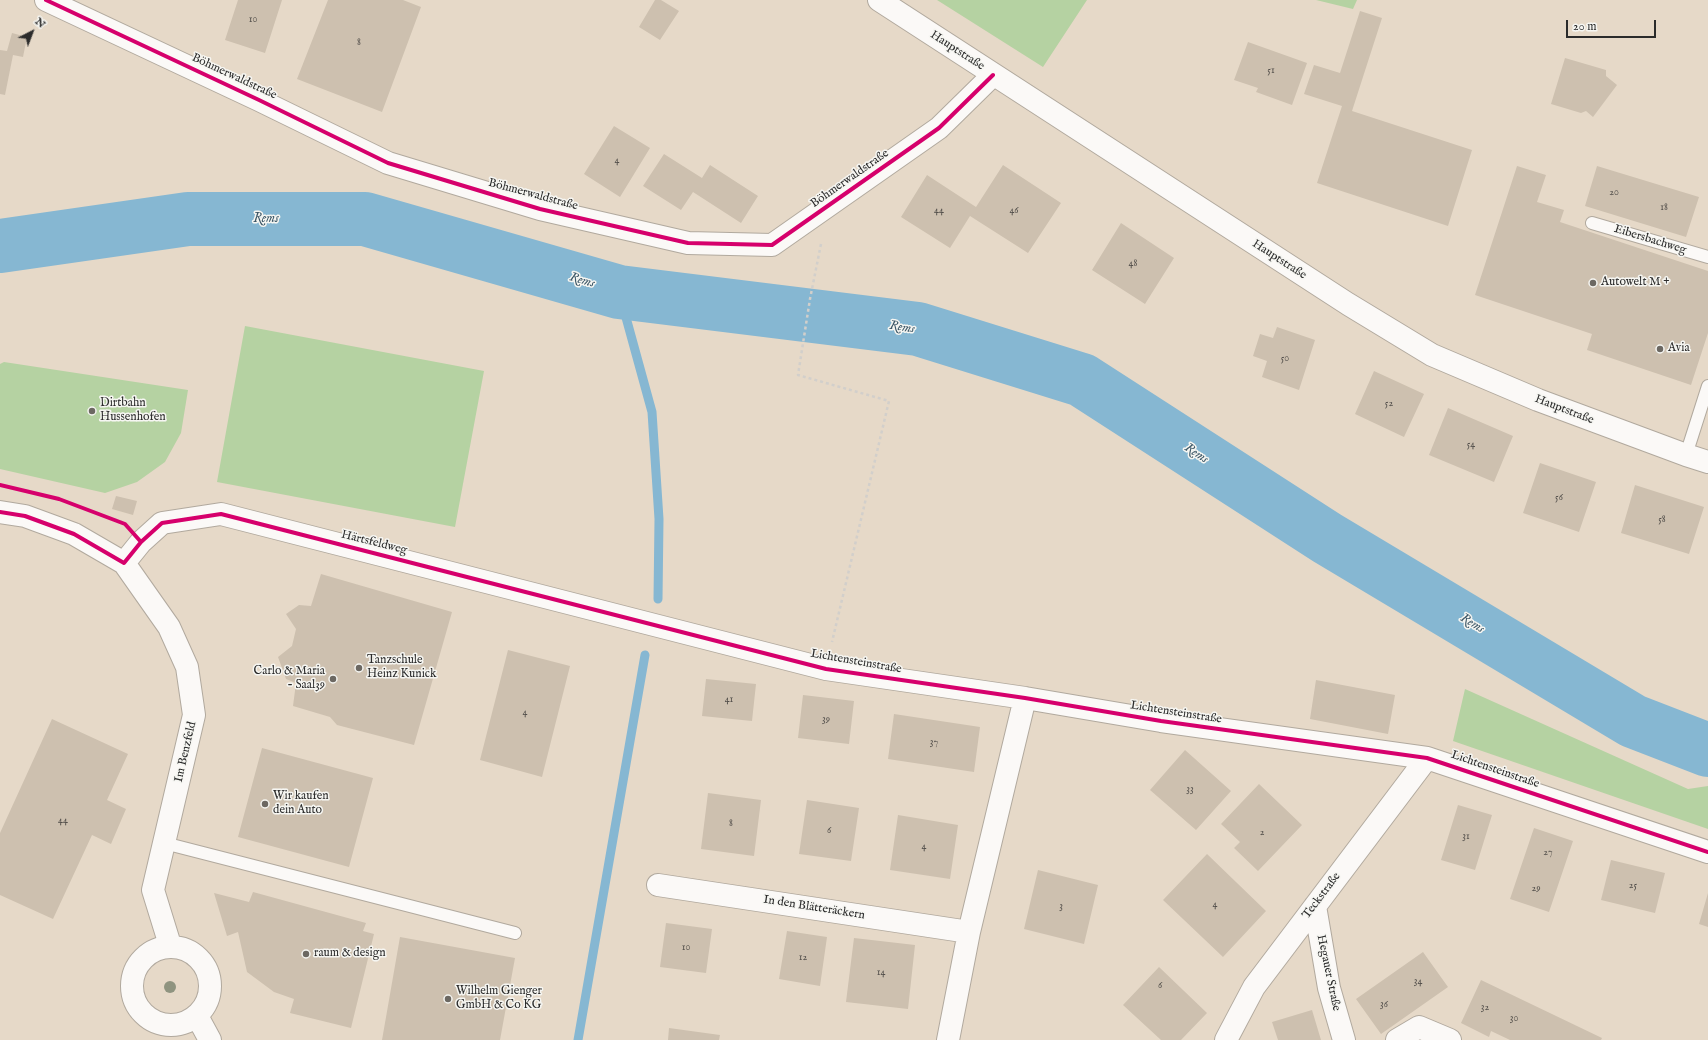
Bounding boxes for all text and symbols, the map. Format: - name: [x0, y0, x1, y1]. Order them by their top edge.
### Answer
- north arrow: [12, 12, 52, 52]
- scale bar: [1568, 12, 1658, 38]
- house number: 10: [249, 14, 257, 26]
- text: N: [32, 15, 48, 31]
- text: 20 m: [1573, 19, 1596, 34]
- street label: Hauptstraße: [927, 28, 987, 74]
- house number: 8: [357, 37, 361, 49]
- street label: Böhmerwaldstraße: [189, 51, 279, 103]
- house number: 51: [1267, 65, 1275, 77]
- street label: Böhmerwaldstraße: [808, 147, 892, 211]
- house number: 4: [615, 155, 619, 167]
- street label: Böhmerwaldstraße: [487, 176, 579, 214]
- house number: 20: [1609, 187, 1619, 199]
- house number: 18: [1660, 202, 1668, 214]
- house number: 44: [934, 205, 944, 217]
- house number: 46: [1009, 205, 1019, 217]
- water label: Rems: [253, 211, 279, 227]
- street label: Eibersbachweg: [1612, 222, 1688, 258]
- street label: Hauptstraße: [1249, 237, 1309, 283]
- house number: 48: [1129, 258, 1137, 270]
- water label: Rems: [568, 270, 596, 292]
- place label: Autowelt M +: [1601, 276, 1670, 290]
- marker: Autowelt M +: [1588, 278, 1598, 288]
- water label: Rems: [888, 319, 916, 337]
- place label: Avia: [1668, 342, 1690, 356]
- marker: Avia: [1655, 344, 1665, 354]
- house number: 50: [1281, 353, 1289, 365]
- street label: Hauptstraße: [1532, 392, 1596, 428]
- place label: Dirtbahn Hussenhofen: [100, 397, 166, 425]
- house number: 52: [1385, 398, 1393, 410]
- marker: Dirtbahn Hussenhofen: [87, 406, 97, 416]
- house number: 54: [1467, 439, 1475, 451]
- water label: Rems: [1181, 441, 1211, 467]
- house number: 56: [1555, 492, 1563, 504]
- house number: 58: [1658, 514, 1666, 526]
- street label: Härtsfeldweg: [340, 528, 408, 558]
- water label: Rems: [1457, 611, 1487, 637]
- street label: Lichtensteinstraße: [809, 647, 903, 677]
- place label: Tanzschule Heinz Kunick: [367, 654, 436, 682]
- marker: Tanzschule Heinz Kunick: [354, 663, 364, 673]
- place label: Carlo & Maria - Saal39: [254, 665, 325, 693]
- marker: Carlo & Maria - Saal39: [328, 674, 338, 684]
- house number: 41: [725, 694, 733, 706]
- street label: Lichtensteinstraße: [1129, 699, 1223, 727]
- house number: 4: [523, 707, 527, 719]
- house number: 39: [822, 714, 830, 726]
- street label: Im Benzfeld: [172, 720, 200, 784]
- house number: 37: [930, 737, 938, 749]
- street label: Lichtensteinstraße: [1449, 748, 1541, 792]
- house number: 33: [1186, 784, 1194, 796]
- place label: Wir kaufen dein Auto: [273, 790, 329, 818]
- marker: Wir kaufen dein Auto: [260, 799, 270, 809]
- house number: 44: [58, 815, 68, 827]
- house number: 8: [729, 818, 733, 830]
- house number: 6: [827, 825, 831, 837]
- house number: 2: [1260, 827, 1264, 839]
- house number: 31: [1462, 831, 1470, 843]
- house number: 4: [922, 841, 926, 853]
- house number: 27: [1543, 847, 1553, 859]
- street label: Teckstraße: [1300, 870, 1344, 922]
- house number: 25: [1629, 880, 1637, 892]
- house number: 29: [1531, 883, 1541, 895]
- street label: In den Blätteräckern: [762, 893, 866, 923]
- house number: 4: [1213, 899, 1217, 911]
- house number: 3: [1059, 901, 1063, 913]
- street label: Hegauer Straße: [1313, 934, 1343, 1012]
- house number: 10: [682, 942, 690, 954]
- place label: raum & design: [314, 947, 386, 961]
- marker: raum & design: [301, 949, 311, 959]
- house number: 12: [799, 952, 807, 964]
- house number: 14: [877, 967, 885, 979]
- house number: 34: [1414, 976, 1422, 988]
- house number: 6: [1158, 980, 1162, 992]
- place label: Wilhelm Gienger GmbH & Co KG: [456, 985, 542, 1013]
- marker: Wilhelm Gienger GmbH & Co KG: [443, 994, 453, 1004]
- house number: 36: [1380, 999, 1388, 1011]
- house number: 32: [1481, 1002, 1489, 1014]
- house number: 30: [1510, 1013, 1518, 1025]

